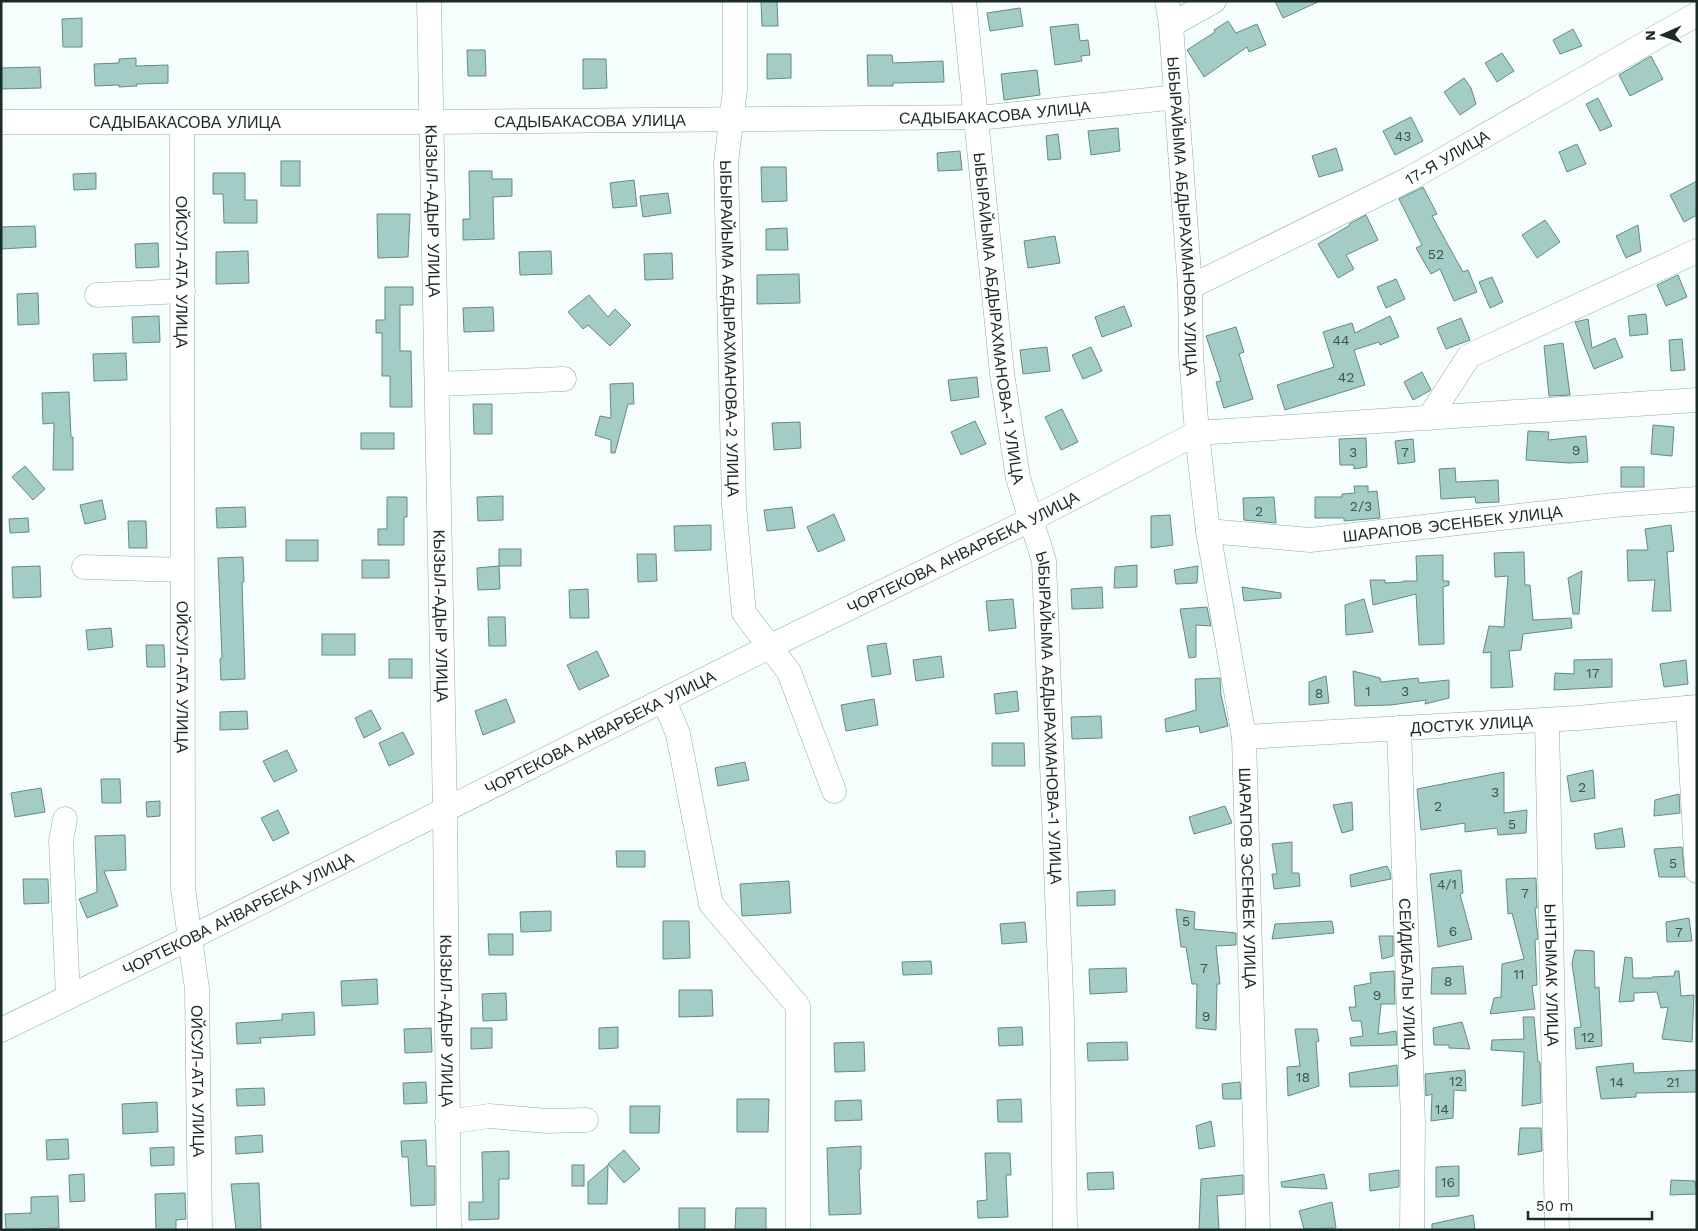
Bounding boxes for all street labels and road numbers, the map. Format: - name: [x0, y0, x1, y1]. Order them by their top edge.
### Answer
- street label: ЫБЫРАЙЫМА АБДЫРАХМАНОВА УЛИЦА: [1163, 56, 1202, 377]
- street label: САДЫБАКАСОВА УЛИЦА: [899, 97, 1092, 128]
- street label: САДЫБАКАСОВА УЛИЦА: [494, 111, 686, 131]
- street label: САДЫБАКАСОВА УЛИЦА: [89, 113, 281, 132]
- street label: КЫЗЫЛ-АДЫР УЛИЦА: [421, 125, 444, 298]
- street label: 17-Я УЛИЦА: [1402, 126, 1493, 189]
- street label: ЫБЫРАЙЫМА АБДЫРАХМАНОВА-1 УЛИЦА: [970, 151, 1028, 487]
- street label: ЫБЫРАЙЫМА АБДЫРАХМАНОВА-2 УЛИЦА: [716, 160, 743, 497]
- street label: ОЙСУЛ-АТА УЛИЦА: [172, 196, 191, 348]
- street label: ЧОРТЕКОВА АНВАРБЕКА УЛИЦА: [844, 487, 1082, 618]
- street label: ШАРАПОВ ЭСЕНБЕК УЛИЦА: [1342, 502, 1564, 546]
- street label: КЫЗЫЛ-АДЫР УЛИЦА: [429, 529, 452, 703]
- street label: ЫБЫРАЙЫМА АБДЫРАХМАНОВА-1 УЛИЦА: [1031, 549, 1066, 885]
- street label: ОЙСУЛ-АТА УЛИЦА: [173, 601, 192, 753]
- street label: ЧОРТЕКОВА АНВАРБЕКА УЛИЦА: [482, 666, 719, 798]
- street label: ДОСТУК УЛИЦА: [1410, 712, 1534, 738]
- street label: ШАРАПОВ ЭСЕНБЕК УЛИЦА: [1235, 767, 1260, 989]
- street label: ЧОРТЕКОВА АНВАРБЕКА УЛИЦА: [119, 848, 357, 979]
- street label: СЕЙДИБАЛЫ УЛИЦА: [1395, 898, 1420, 1060]
- street label: ЫНТЫМАК УЛИЦА: [1541, 903, 1562, 1047]
- street label: КЫЗЫЛ-АДЫР УЛИЦА: [436, 934, 457, 1108]
- street label: ОЙСУЛ-АТА УЛИЦА: [187, 1005, 208, 1158]

